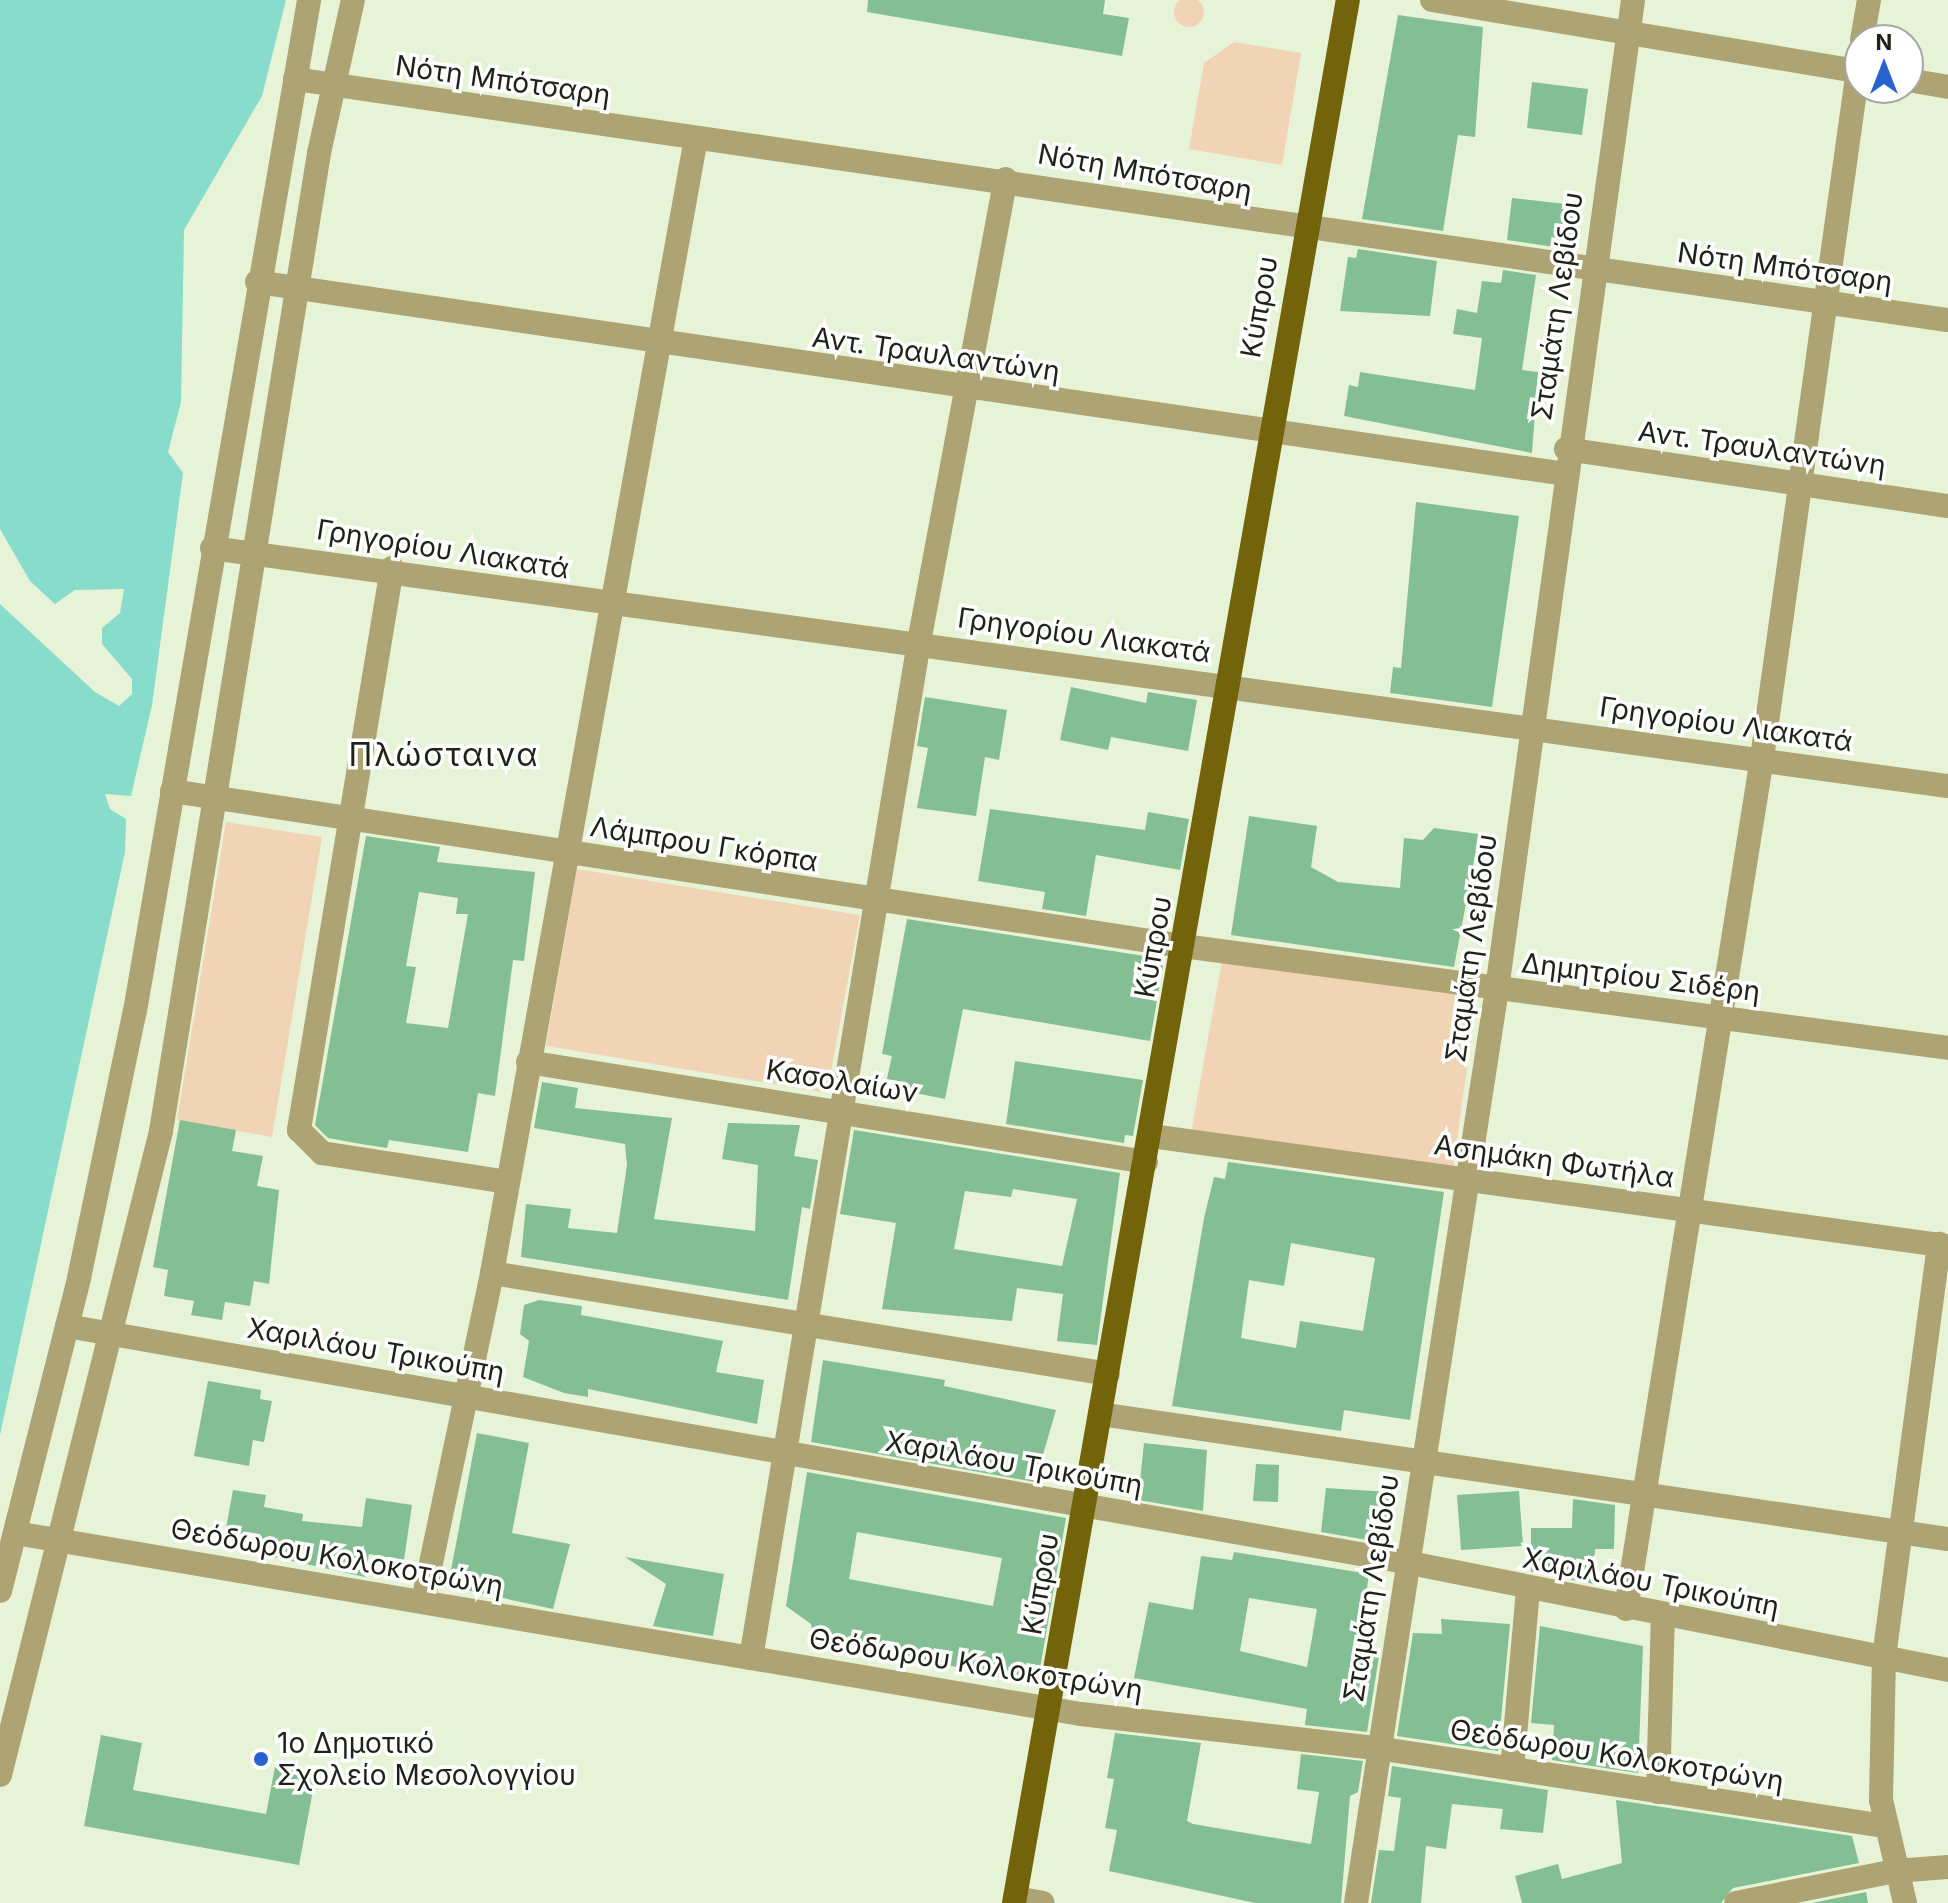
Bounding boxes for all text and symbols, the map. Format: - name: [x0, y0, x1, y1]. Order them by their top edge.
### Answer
- north arrow: [1844, 24, 1924, 104]
- text: N: [1876, 29, 1892, 55]
- street label: Νότη Μπότσαρη: [393, 48, 613, 112]
- street label: Νότη Μπότσαρη: [1035, 137, 1255, 207]
- street label: Σταμάτη Λεβίδου: [1524, 190, 1590, 422]
- street label: Νότη Μπότσαρη: [1675, 235, 1895, 299]
- street label: Κύπρου: [1234, 253, 1284, 361]
- street label: Αντ. Τραυλαντώνη: [810, 320, 1062, 388]
- street label: Αντ. Τραυλαντώνη: [1636, 414, 1888, 482]
- street label: Γρηγορίου Λιακατά: [314, 512, 572, 586]
- street label: Γρηγορίου Λιακατά: [955, 601, 1213, 669]
- street label: Γρηγορίου Λιακατά: [1597, 690, 1855, 758]
- district label: Πλώσταινα: [348, 736, 540, 774]
- street label: Λάμπρου Γκόρπα: [588, 809, 820, 879]
- street label: Σταμάτη Λεβίδου: [1438, 832, 1504, 1064]
- street label: Κύπρου: [1128, 893, 1178, 1001]
- street label: Δημητρίου Σιδέρη: [1520, 946, 1762, 1008]
- street label: Κασολαίων: [764, 1052, 920, 1110]
- street label: Ασημάκη Φωτήλα: [1432, 1128, 1676, 1194]
- street label: Χαριλάου Τρικούπη: [245, 1311, 507, 1389]
- street label: Χαριλάου Τρικούπη: [883, 1424, 1145, 1502]
- street label: Σταμάτη Λεβίδου: [1336, 1472, 1406, 1704]
- street label: Θεόδωρου Κολοκοτρώνη: [168, 1511, 506, 1603]
- street label: Κύπρου: [1015, 1530, 1065, 1638]
- street label: Χαριλάου Τρικούπη: [1520, 1541, 1782, 1623]
- street label: Θεόδωρου Κολοκοτρώνη: [807, 1621, 1145, 1707]
- street label: Θεόδωρου Κολοκοτρώνη: [1448, 1712, 1786, 1798]
- place label: 1ο Δημοτικό Σχολείο Μεσολογγίου: [277, 1726, 576, 1792]
- marker: 1ο Δημοτικό Σχολείο Μεσολογγίου: [252, 1750, 270, 1768]

